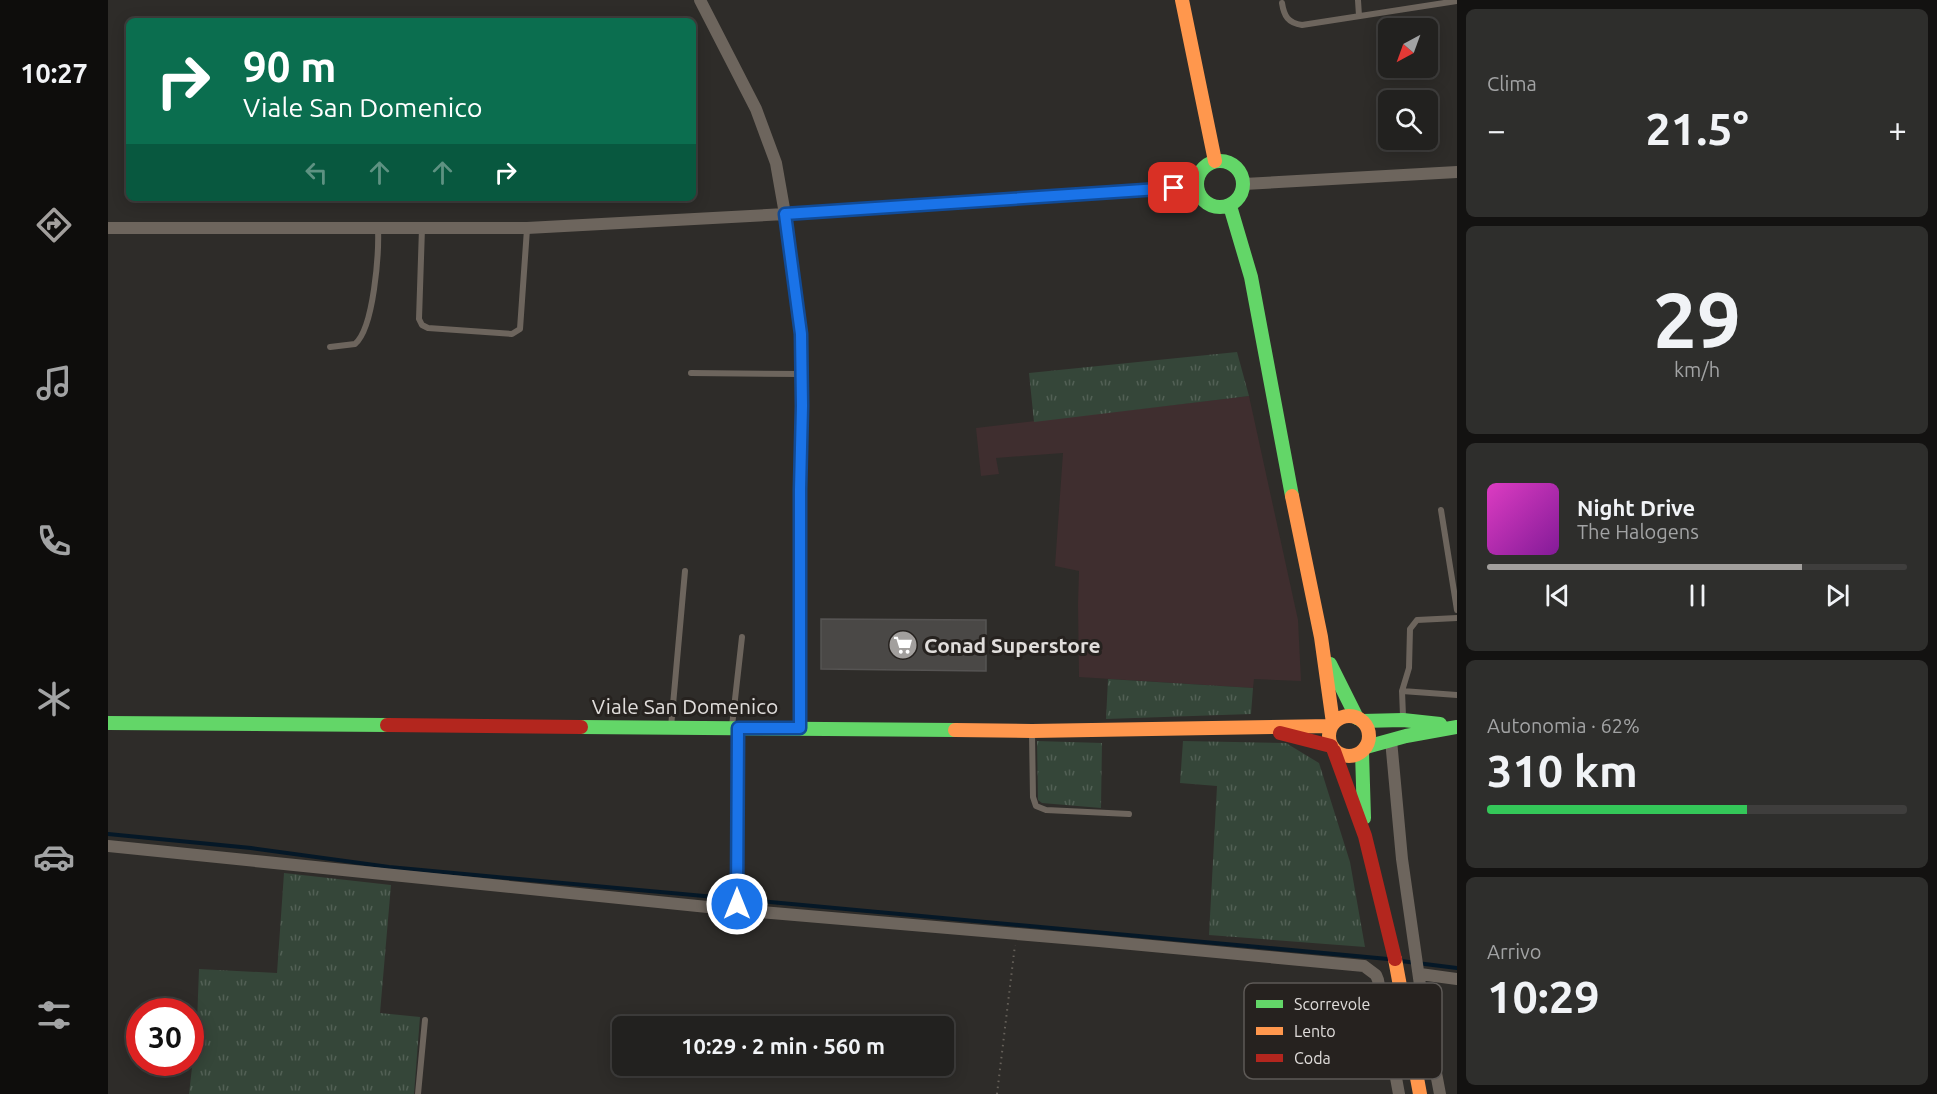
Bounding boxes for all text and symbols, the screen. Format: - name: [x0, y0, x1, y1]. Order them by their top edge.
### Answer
- north arrow: [1378, 18, 1438, 78]
- map controls: [1378, 18, 1438, 150]
- icon: right: [144, 42, 222, 120]
- text: 90 m: [243, 43, 337, 90]
- text: 10:27: [20, 58, 88, 88]
- text: Clima: [1487, 72, 1537, 95]
- button: search: [1378, 90, 1438, 150]
- text: Viale San Domenico: [243, 92, 483, 122]
- text: 21.5°: [1645, 103, 1749, 154]
- text: −: [1487, 111, 1506, 148]
- text: +: [1888, 111, 1907, 148]
- icon: left: [300, 156, 333, 189]
- icon: ahead: [363, 156, 396, 189]
- icon: ahead: [426, 156, 459, 189]
- icon: right: [489, 156, 522, 189]
- pin: [1148, 162, 1199, 213]
- icon: arrive: [1157, 171, 1190, 204]
- icon: directions: [33, 204, 75, 246]
- text: 29: [1653, 275, 1741, 363]
- text: km/h: [1674, 358, 1720, 381]
- icon: music: [33, 362, 75, 404]
- text: Night Drive: [1577, 495, 1695, 520]
- icon: phone: [33, 520, 75, 562]
- text: The Halogens: [1577, 520, 1699, 543]
- icon: previous: [1541, 579, 1574, 612]
- icon: pause: [1681, 579, 1714, 612]
- icon: next: [1821, 579, 1854, 612]
- supermarket icon: Conad Superstore: [887, 629, 919, 661]
- place label: Conad Superstore: [924, 633, 1100, 657]
- icon: climate: [33, 678, 75, 720]
- street label: Viale San Domenico: [592, 694, 778, 718]
- text: Autonomia · 62%: [1487, 714, 1640, 737]
- text: 310 km: [1487, 745, 1638, 796]
- icon: car: [33, 836, 75, 878]
- position arrow: [705, 872, 769, 936]
- text: Arrivo: [1487, 940, 1541, 963]
- text: 10:29: [1487, 971, 1600, 1022]
- legend: [1244, 983, 1442, 1079]
- icon: filters: [33, 994, 75, 1036]
- text: Scorrevole: [1294, 995, 1370, 1013]
- speed limit sign: 30: [126, 998, 204, 1076]
- text: Lento: [1294, 1022, 1336, 1040]
- text: 10:29 · 2 min · 560 m: [681, 1033, 885, 1058]
- text: Coda: [1294, 1049, 1331, 1067]

